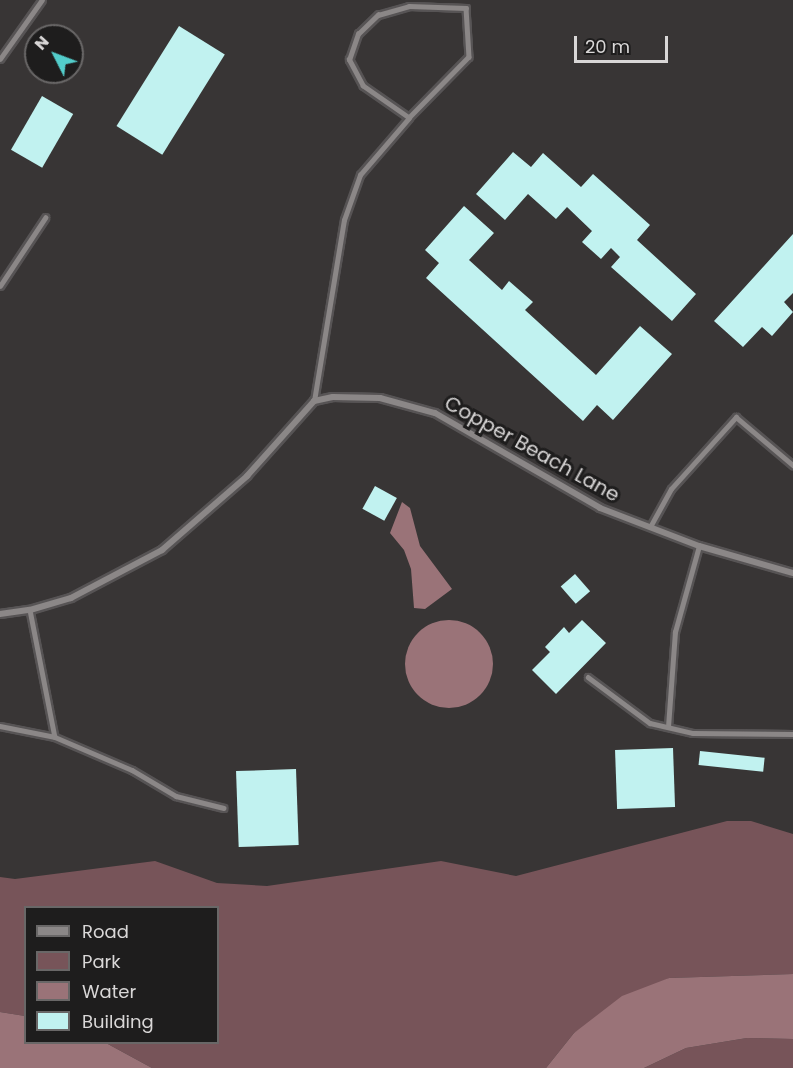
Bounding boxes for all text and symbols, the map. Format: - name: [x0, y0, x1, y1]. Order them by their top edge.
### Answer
- north arrow: [24, 24, 84, 84]
- scale bar: [577, 24, 672, 62]
- text: N: [29, 31, 54, 55]
- text: 20 m: [585, 34, 630, 59]
- street label: Copper Beach Lane: [440, 391, 624, 507]
- legend: [24, 906, 219, 1044]
- text: Road: [82, 919, 129, 944]
- text: Park: [82, 949, 121, 974]
- text: Water: [82, 979, 136, 1004]
- text: Building: [82, 1009, 154, 1034]

